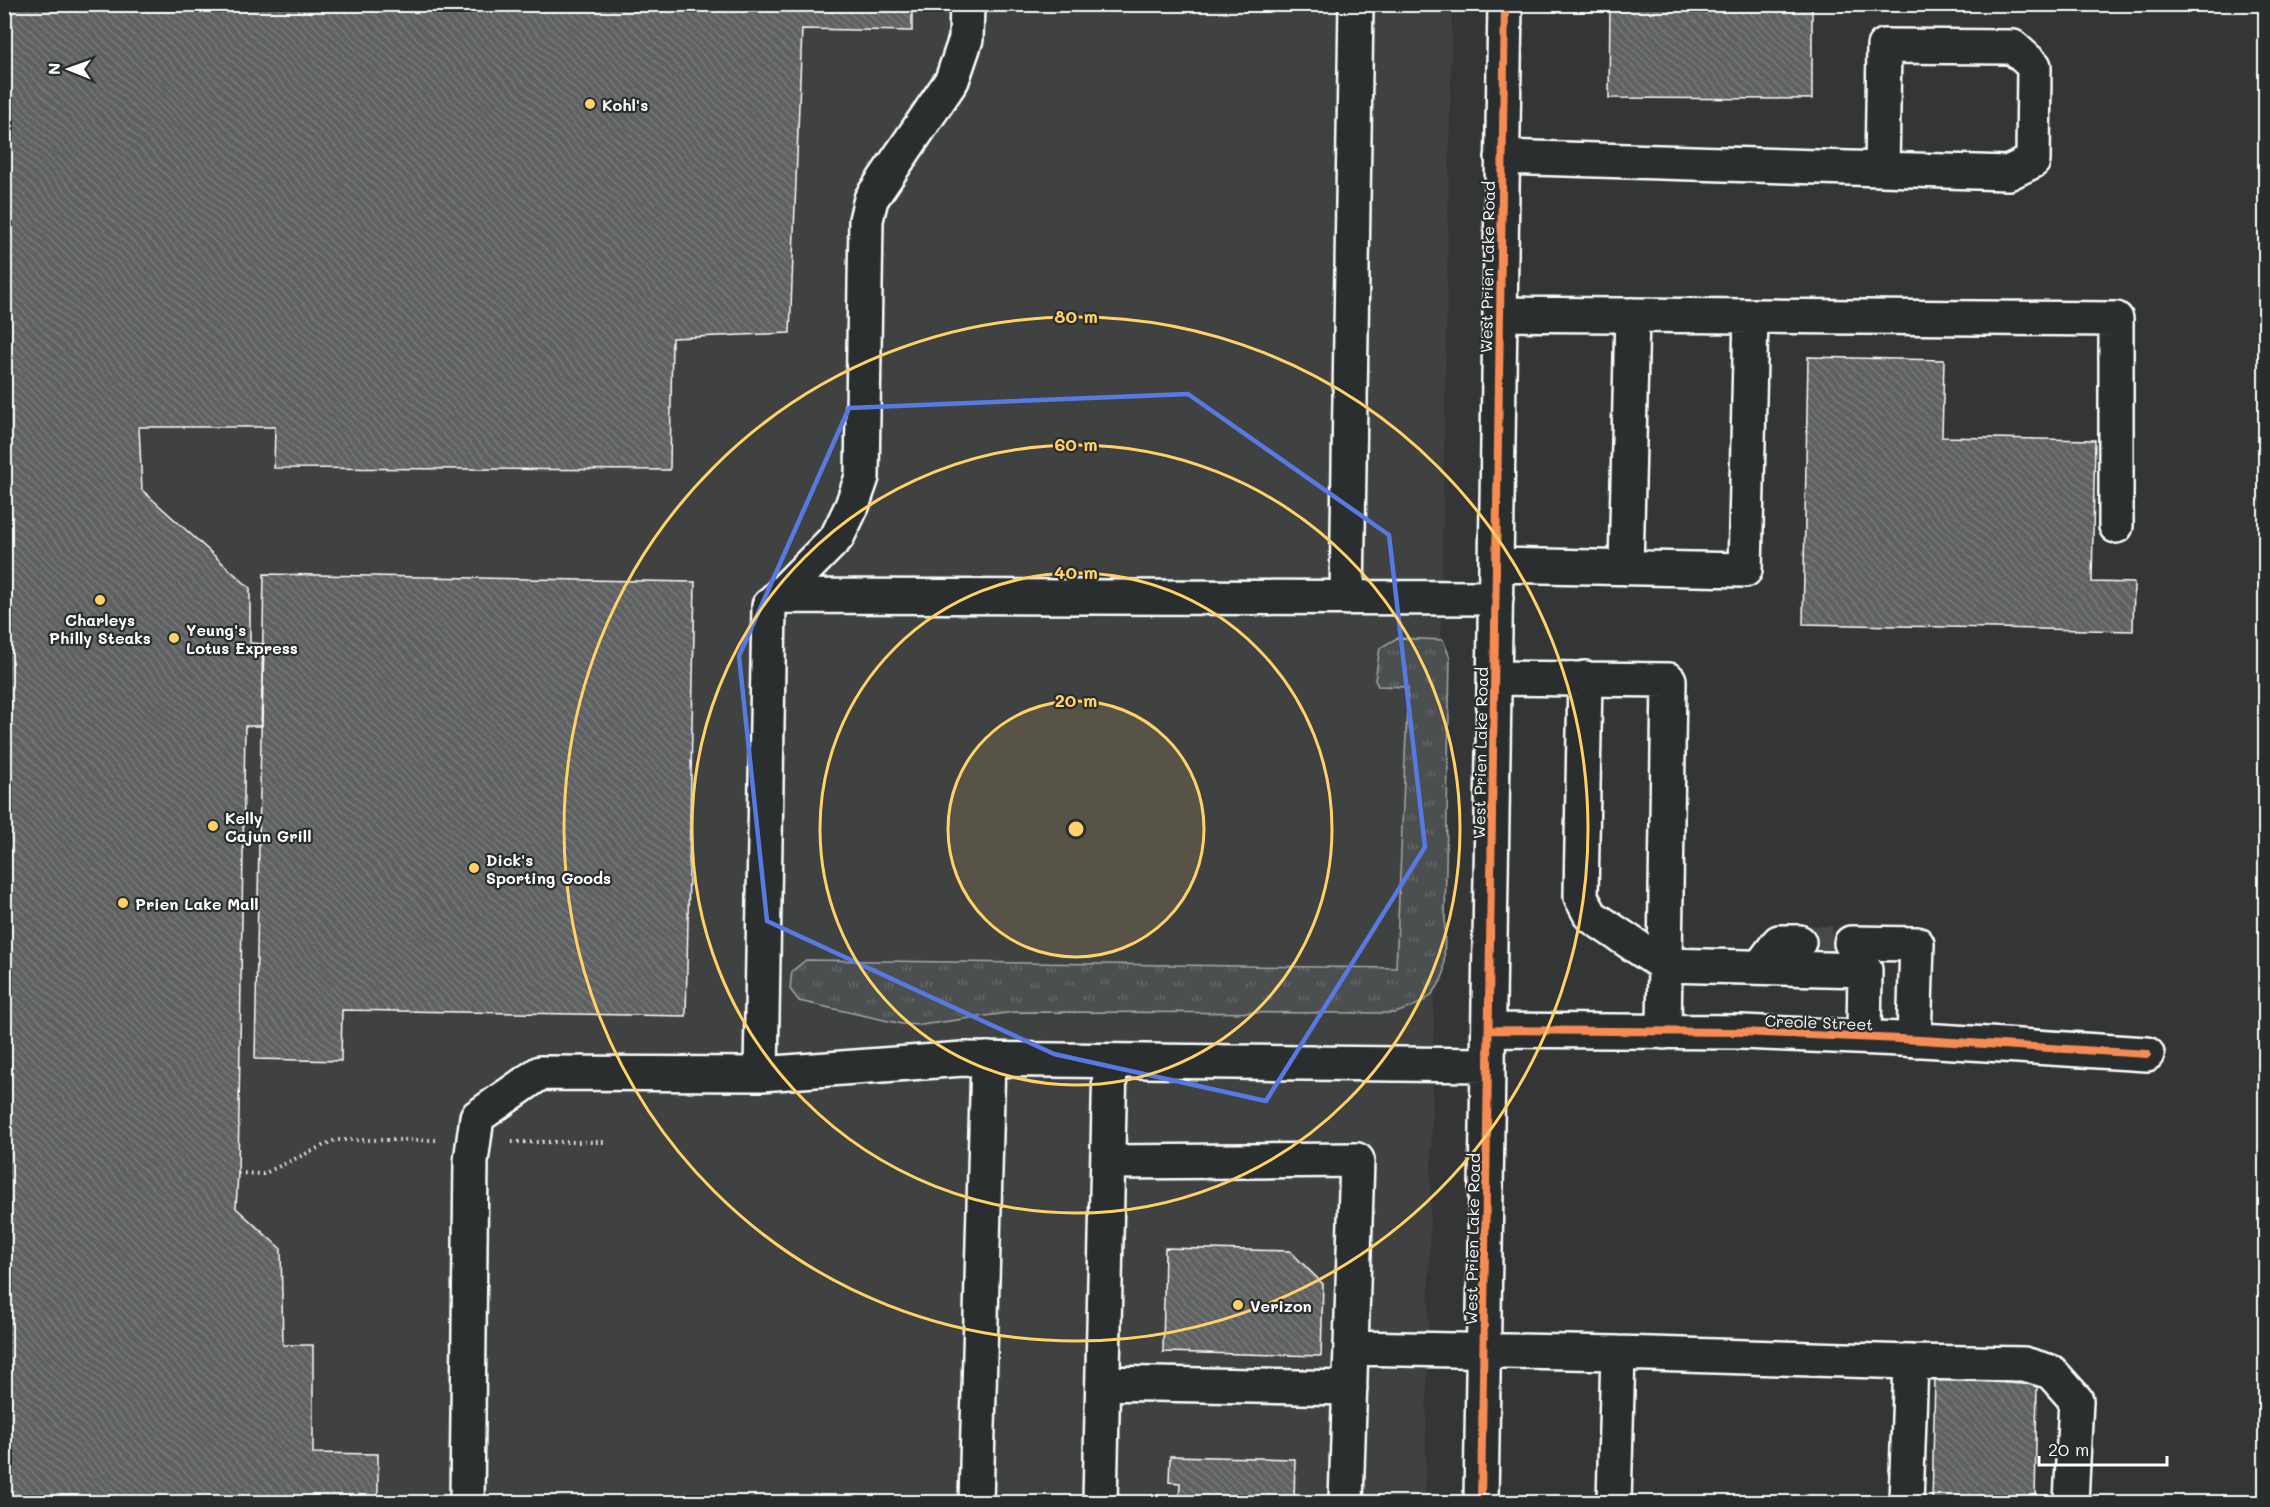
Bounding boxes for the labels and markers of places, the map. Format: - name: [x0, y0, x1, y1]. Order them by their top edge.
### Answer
- place label: Kohl's: [602, 94, 648, 115]
- marker: Kohl's: [583, 97, 597, 111]
- marker: Charleys Philly Steaks: [93, 593, 107, 607]
- place label: Charleys Philly Steaks: [49, 609, 151, 648]
- place label: Yeung's Lotus Express: [186, 619, 298, 658]
- marker: Yeung's Lotus Express: [167, 631, 181, 645]
- place label: Kelly Cajun Grill: [225, 807, 312, 846]
- marker: Kelly Cajun Grill: [206, 819, 220, 833]
- centre of rings: [1066, 819, 1086, 839]
- place label: Dick's Sporting Goods: [486, 849, 611, 888]
- marker: Dick's Sporting Goods: [467, 861, 481, 875]
- place label: Prien Lake Mall: [135, 893, 259, 914]
- marker: Prien Lake Mall: [116, 896, 130, 910]
- place label: Verizon: [1250, 1295, 1312, 1316]
- marker: Verizon: [1231, 1298, 1245, 1312]

